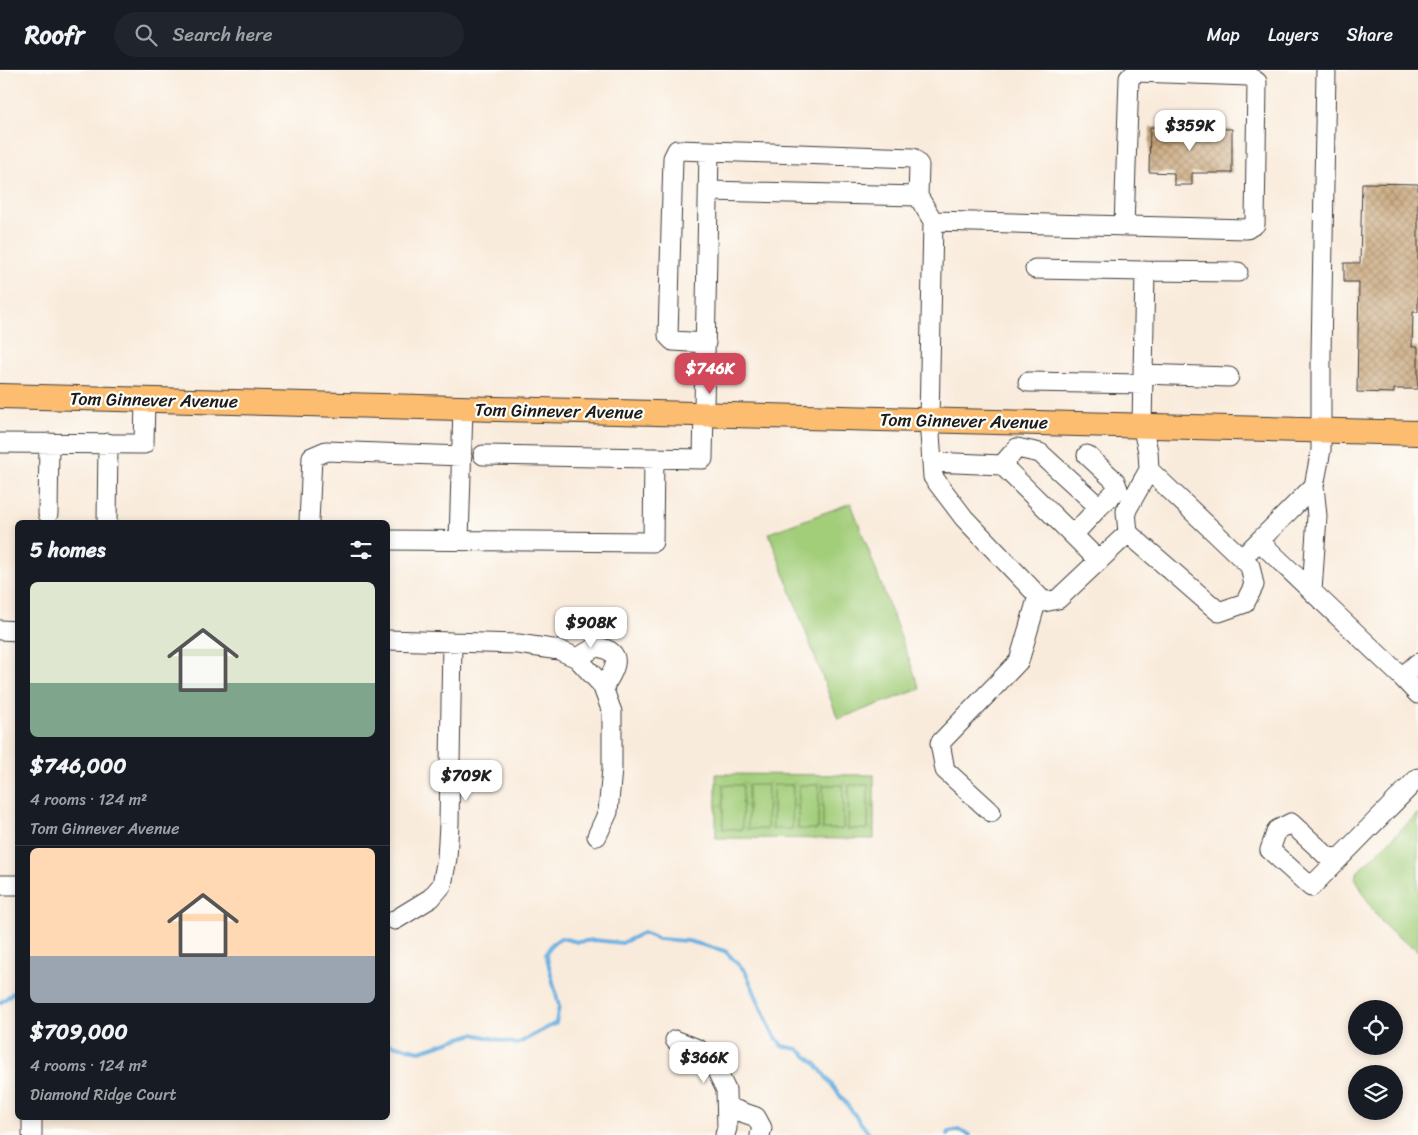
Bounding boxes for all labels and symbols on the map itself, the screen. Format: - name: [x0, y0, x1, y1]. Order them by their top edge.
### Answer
- pin: $359K: [1155, 109, 1225, 152]
- pin: $746K: [675, 352, 745, 395]
- street label: Tom Ginnever Avenue: [70, 383, 238, 417]
- street label: Tom Ginnever Avenue: [475, 394, 643, 428]
- street label: Tom Ginnever Avenue: [880, 404, 1048, 438]
- pin: $908K: [556, 606, 626, 649]
- pin: $709K: [431, 760, 501, 802]
- pin: $366K: [669, 1042, 739, 1084]

